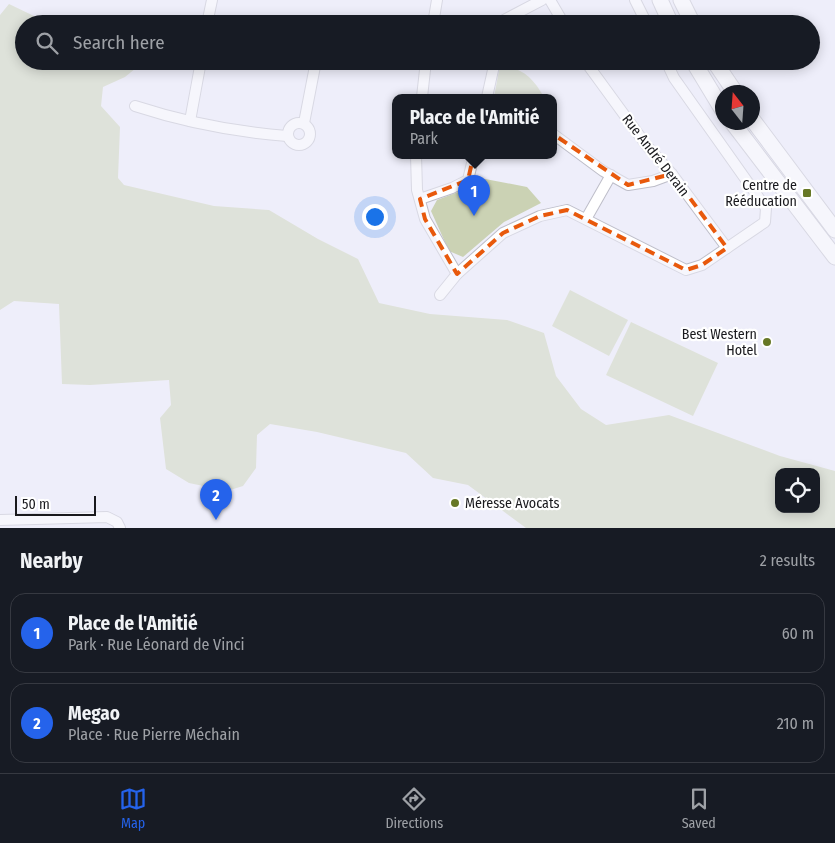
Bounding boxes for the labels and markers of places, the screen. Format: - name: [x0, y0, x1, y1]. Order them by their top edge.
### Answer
- pin: 1: [458, 175, 490, 216]
- place label: Centre de Rééducation: [725, 177, 797, 210]
- marker: Centre de Rééducation: [801, 187, 813, 199]
- place label: Best Western Hotel: [682, 326, 757, 359]
- marker: Best Western Hotel: [761, 336, 773, 348]
- pin: 2: [200, 479, 232, 520]
- place label: Méresse Avocats: [465, 495, 559, 512]
- marker: Méresse Avocats: [449, 497, 461, 509]

